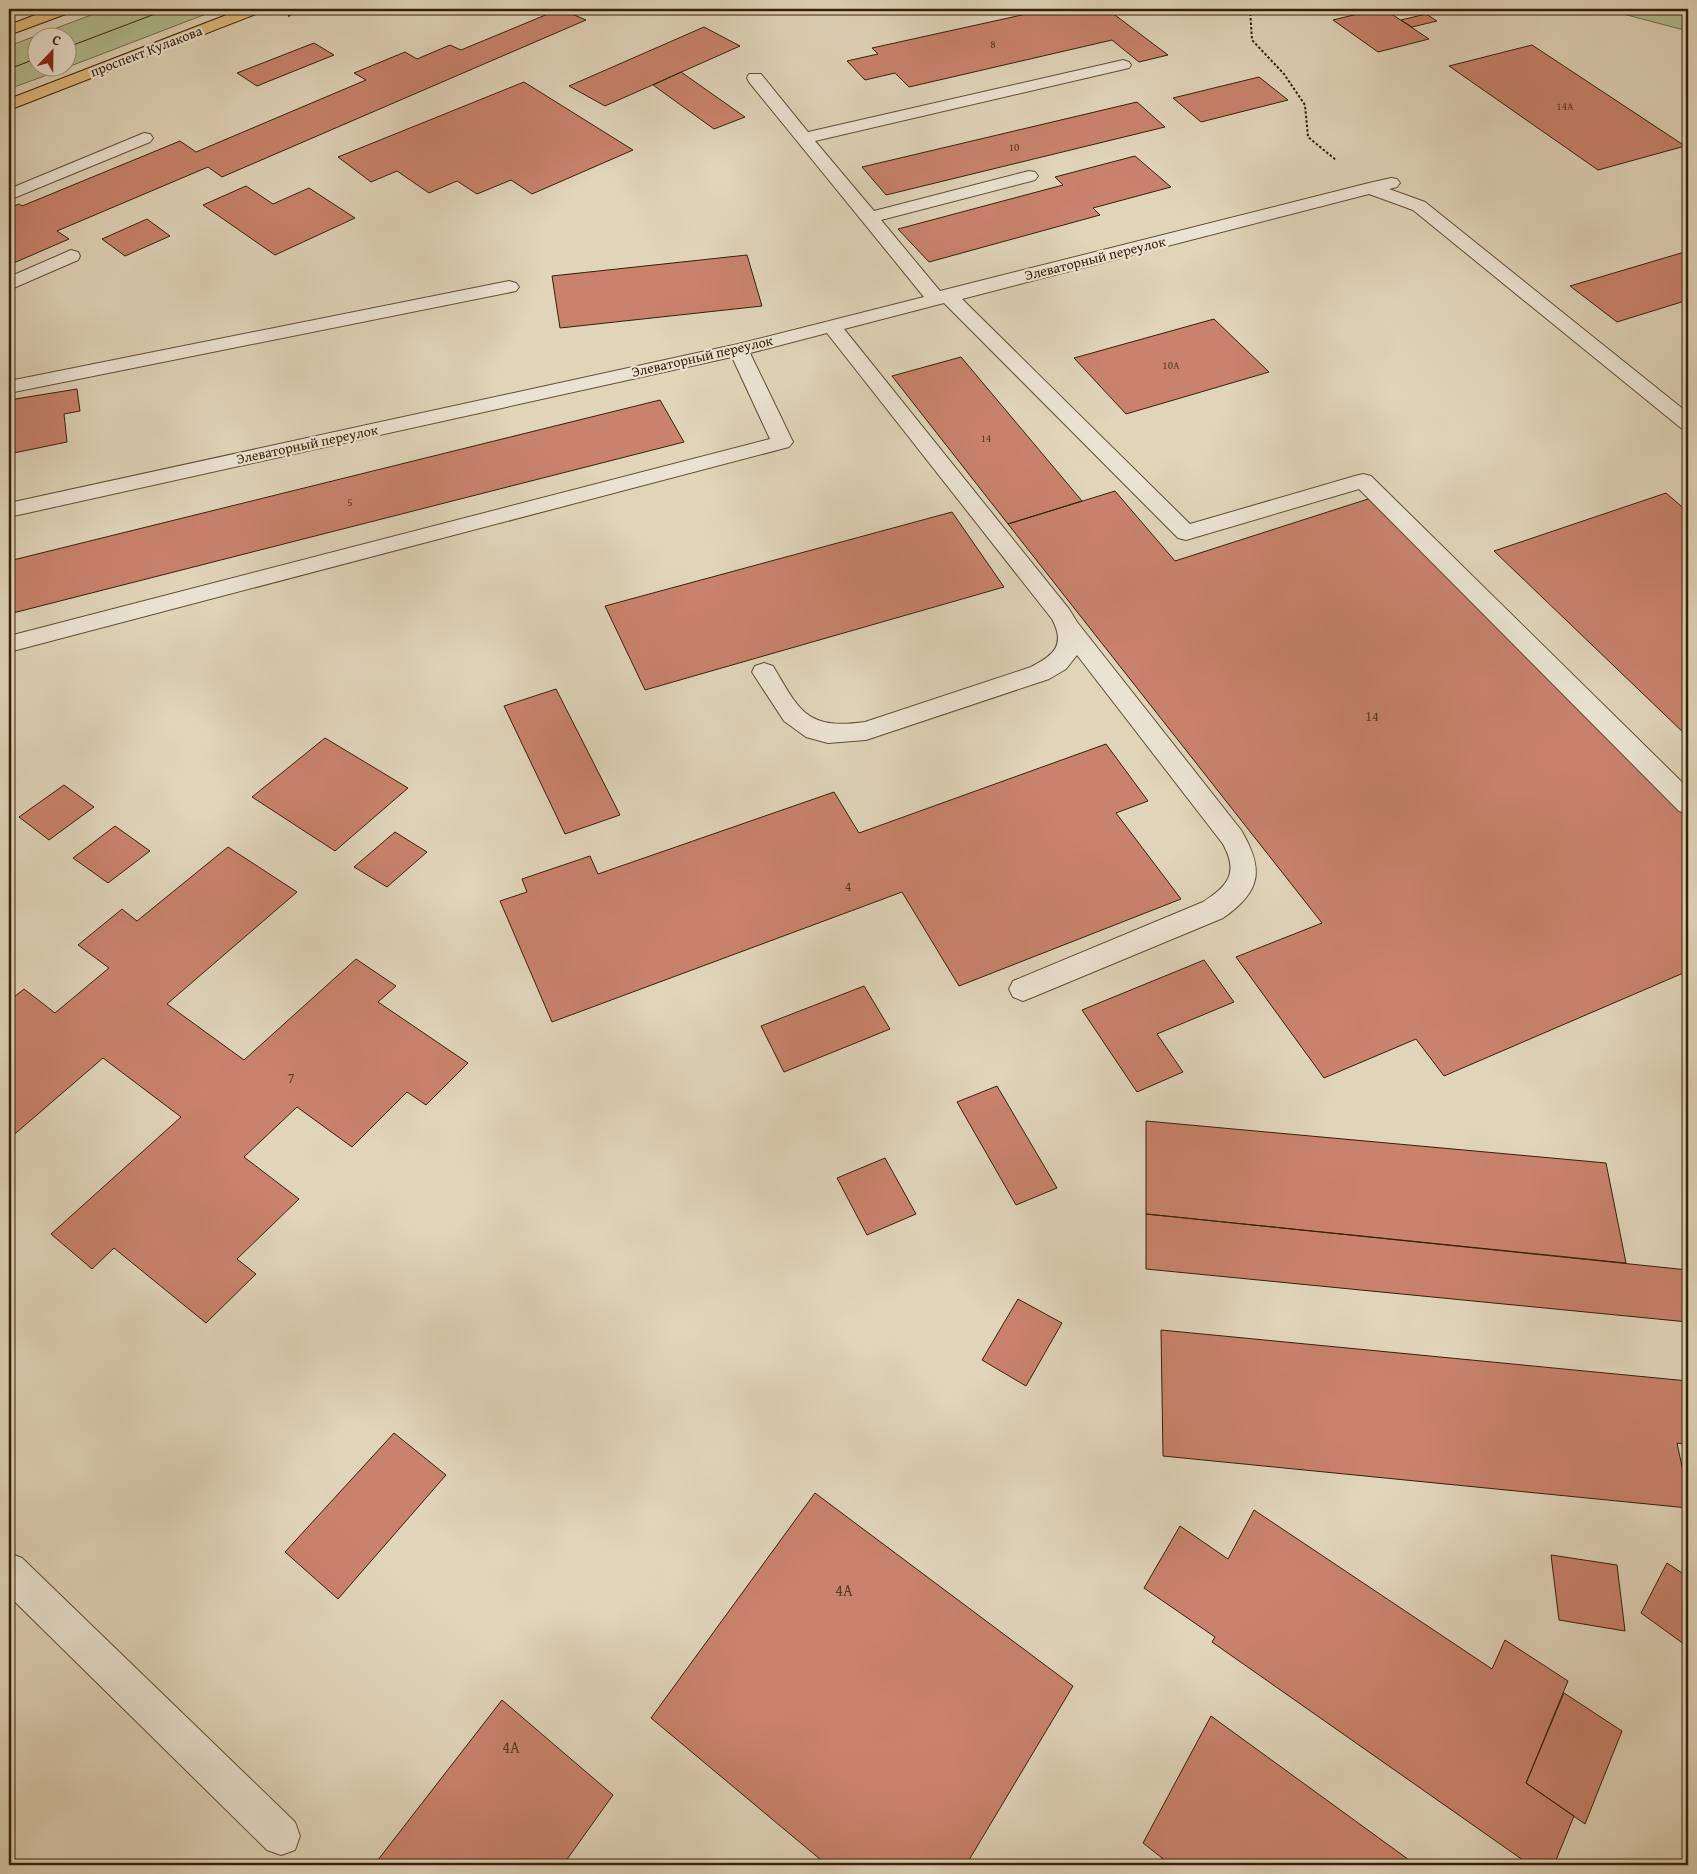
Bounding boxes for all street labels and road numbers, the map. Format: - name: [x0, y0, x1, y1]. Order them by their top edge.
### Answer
- street label: проспект Кулакова: [87, 20, 205, 82]
- street label: Элеваторный переулок: [1022, 231, 1168, 285]
- street label: Элеваторный переулок: [629, 330, 775, 382]
- street label: Элеваторный переулок: [234, 419, 380, 469]

